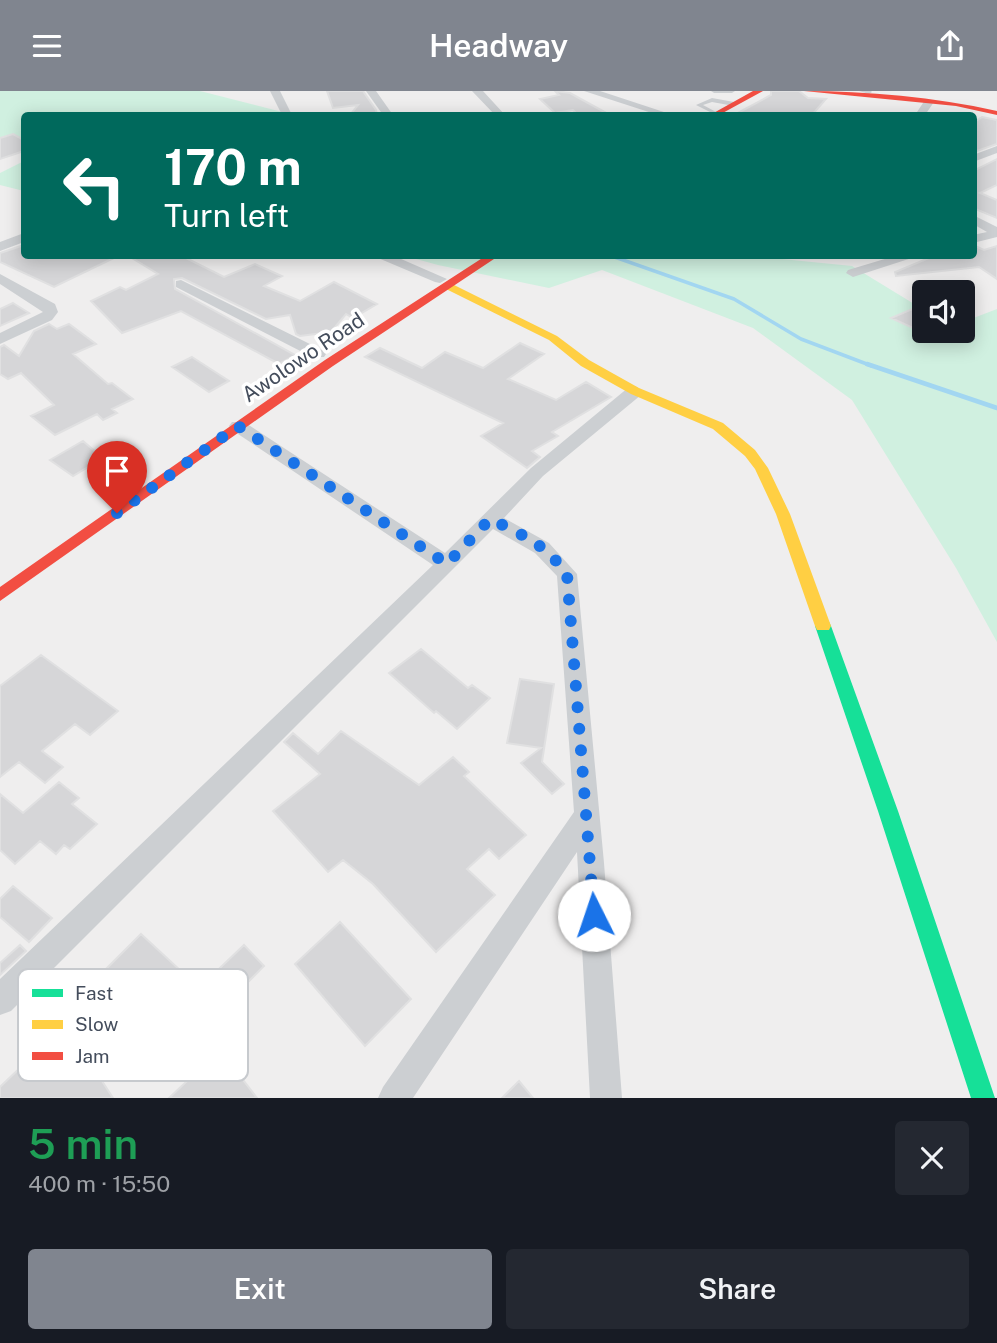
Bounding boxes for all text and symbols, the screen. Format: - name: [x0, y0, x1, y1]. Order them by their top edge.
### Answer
- icon: menu: [28, 27, 66, 65]
- text: Headway: [429, 27, 568, 64]
- icon: share: [931, 27, 969, 65]
- text: 170 m: [164, 138, 302, 196]
- icon: left: [49, 140, 140, 231]
- text: Turn left: [164, 197, 289, 234]
- map controls: [912, 280, 975, 343]
- button: sound: [912, 280, 975, 343]
- street label: Awolowo Road: [237, 307, 369, 407]
- pin: [87, 441, 147, 513]
- icon: arrive: [98, 452, 136, 490]
- position arrow: [557, 878, 631, 952]
- legend: [18, 969, 248, 1081]
- text: Fast: [75, 982, 113, 1004]
- text: Slow: [75, 1013, 119, 1035]
- text: Jam: [75, 1045, 109, 1067]
- text: 5 min: [28, 1119, 138, 1168]
- button: close: [895, 1121, 969, 1195]
- text: 400 m · 15:50: [28, 1170, 170, 1197]
- button: Exit: [28, 1249, 492, 1329]
- button: Share: [506, 1249, 969, 1329]

